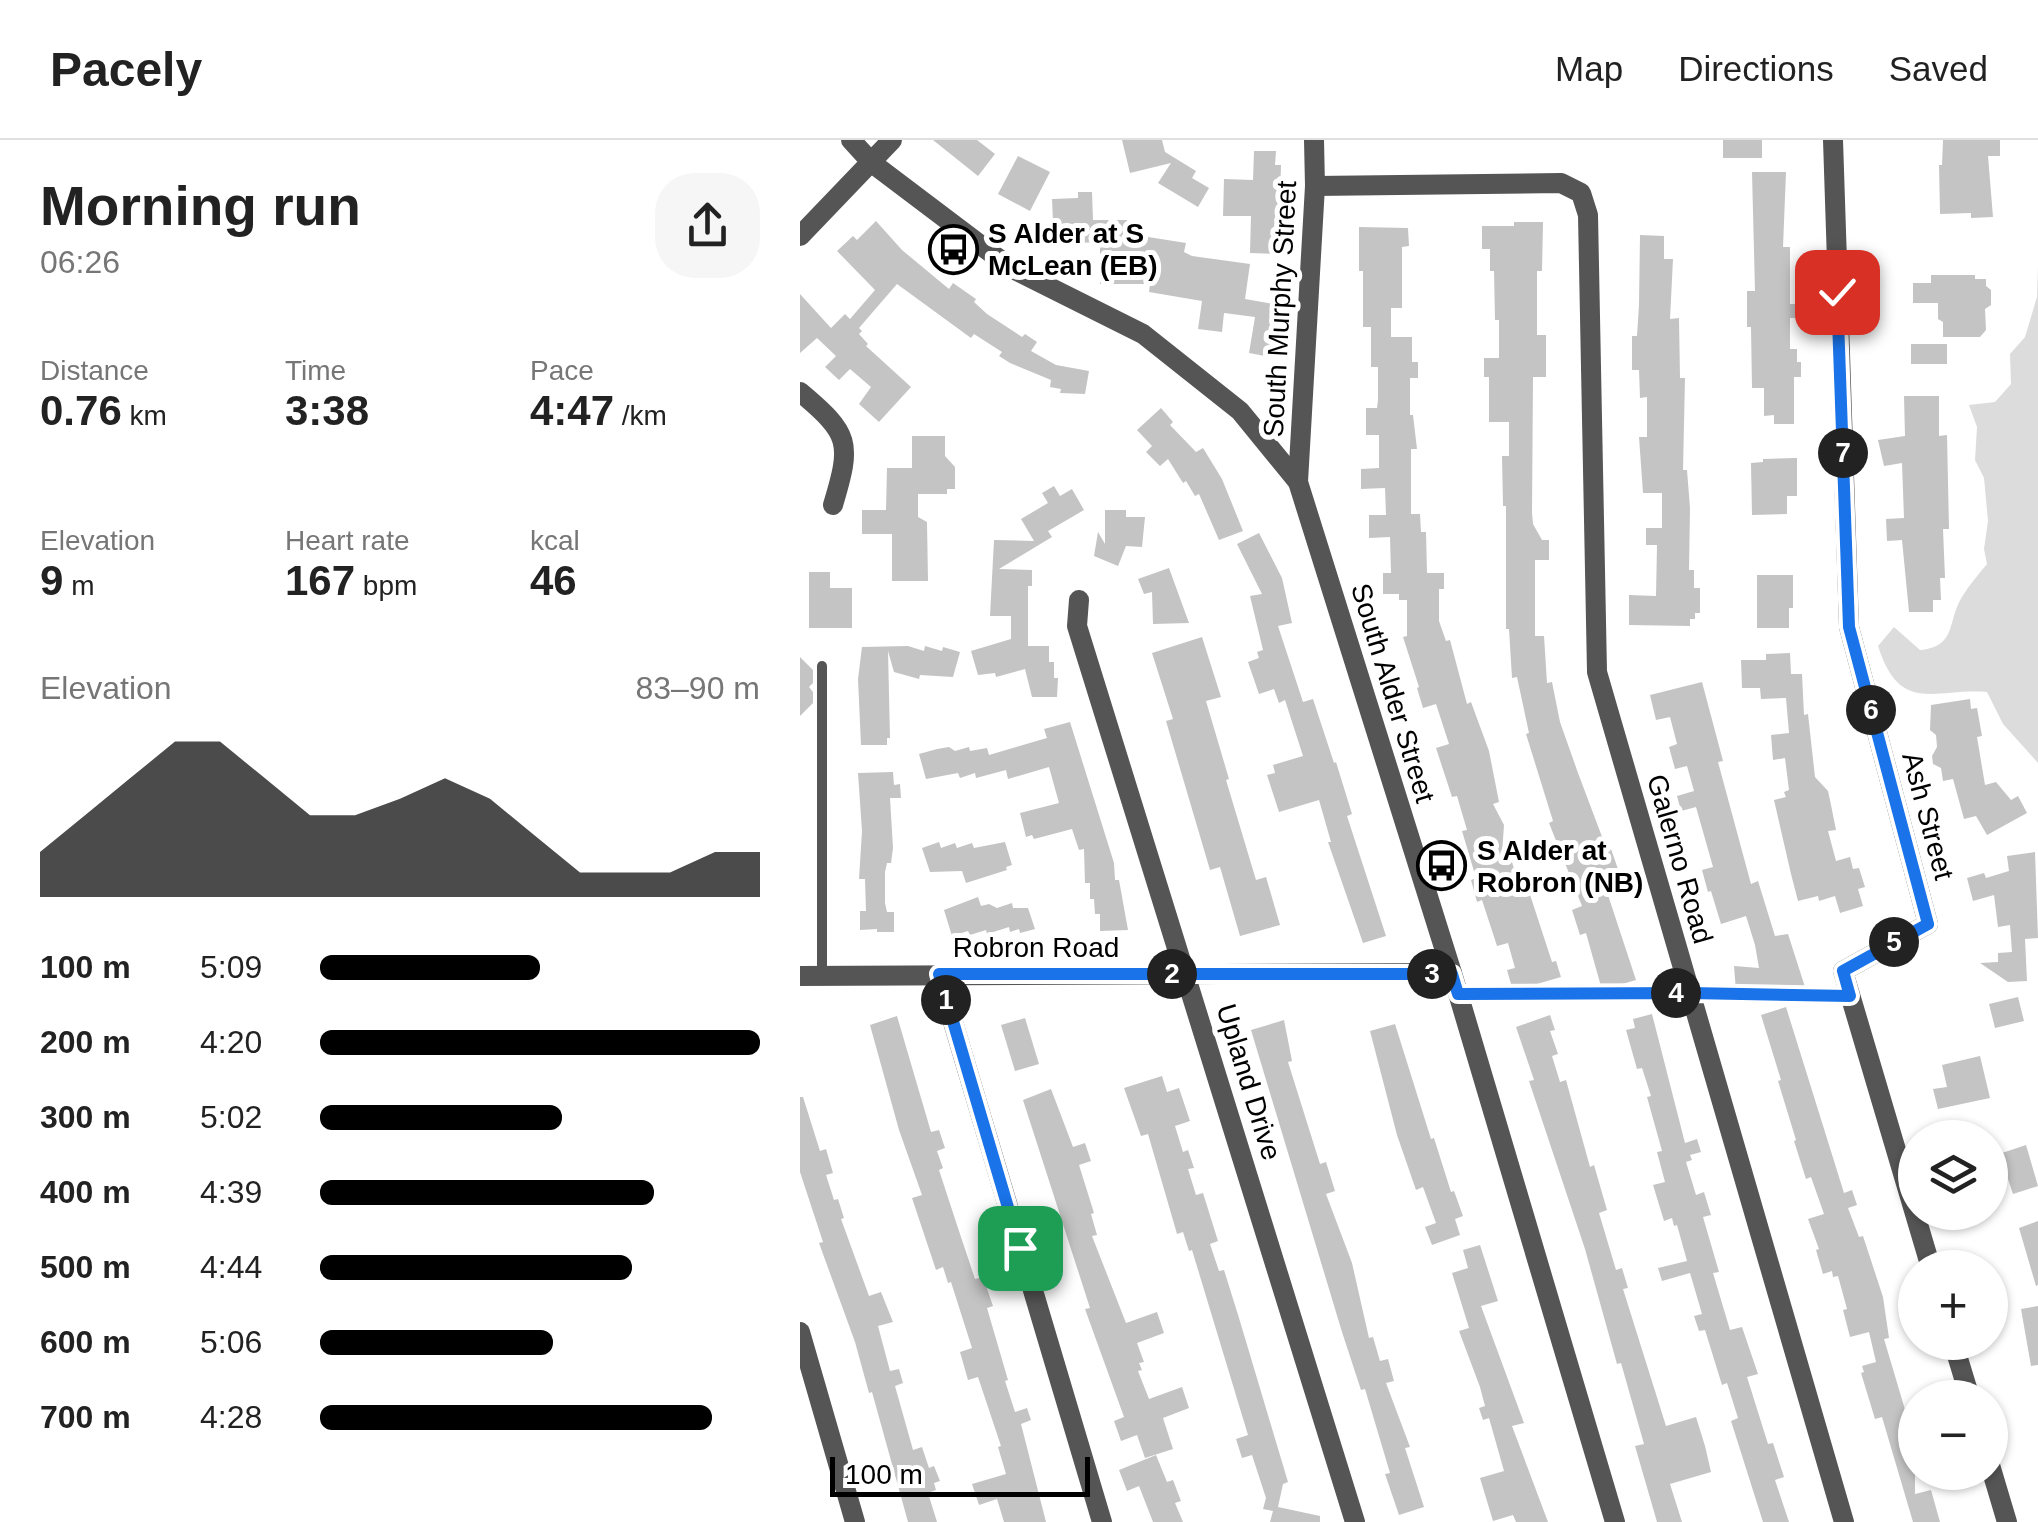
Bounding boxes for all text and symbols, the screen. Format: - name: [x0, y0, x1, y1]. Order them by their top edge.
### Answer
- text: Pacely: [50, 43, 202, 96]
- text: Map: [1555, 49, 1623, 88]
- text: Directions: [1678, 49, 1834, 88]
- text: Saved: [1889, 49, 1988, 88]
- button: share: [655, 173, 760, 278]
- text: Morning run: [40, 175, 361, 237]
- street label: South Murphy Street: [1258, 180, 1302, 438]
- place label: S Alder at S McLean (EB): [988, 218, 1158, 281]
- bus stop icon: S Alder at S McLean (EB): [927, 223, 979, 275]
- text: 06:26: [40, 244, 120, 280]
- pin: [1795, 250, 1880, 335]
- icon: check: [1810, 265, 1865, 320]
- text: Distance: [40, 355, 149, 386]
- text: Time: [285, 355, 346, 386]
- text: Pace: [530, 355, 594, 386]
- text: 0.76: [40, 387, 122, 434]
- text: 3:38: [285, 387, 369, 434]
- text: 4:47: [530, 387, 614, 434]
- text: km: [122, 400, 167, 431]
- text: /km: [614, 400, 667, 431]
- pin: 7: [1818, 428, 1868, 478]
- text: 7: [1835, 437, 1851, 468]
- text: Elevation: [40, 525, 155, 556]
- text: Heart rate: [285, 525, 410, 556]
- text: kcal: [530, 525, 580, 556]
- text: 9: [40, 557, 63, 604]
- text: 167: [285, 557, 355, 604]
- text: 46: [530, 557, 577, 604]
- text: m: [63, 570, 94, 601]
- text: bpm: [355, 570, 417, 601]
- street label: South Alder Street: [1345, 580, 1441, 806]
- text: Elevation: [40, 670, 172, 706]
- text: 83–90 m: [635, 670, 760, 706]
- pin: 6: [1846, 685, 1896, 735]
- text: 6: [1863, 694, 1879, 725]
- street label: Ash Street: [1896, 749, 1960, 883]
- street label: Galerno Road: [1641, 771, 1719, 947]
- place label: S Alder at Robron (NB): [1477, 835, 1643, 898]
- bus stop icon: S Alder at Robron (NB): [1416, 840, 1468, 892]
- pin: 5: [1869, 917, 1919, 967]
- text: 5: [1886, 926, 1902, 957]
- street label: Robron Road: [953, 932, 1119, 963]
- text: 100 m: [40, 949, 131, 985]
- text: 5:09: [200, 949, 262, 985]
- pin: 2: [1147, 949, 1197, 999]
- pin: 3: [1407, 949, 1457, 999]
- text: 2: [1164, 958, 1180, 989]
- text: 3: [1424, 958, 1440, 989]
- pin: 4: [1651, 968, 1701, 1018]
- pin: 1: [921, 975, 971, 1025]
- text: 4: [1668, 977, 1684, 1008]
- text: 1: [938, 984, 954, 1015]
- street label: Upland Drive: [1211, 1000, 1287, 1164]
- text: 200 m: [40, 1024, 131, 1060]
- text: 4:20: [200, 1024, 262, 1060]
- text: 300 m: [40, 1099, 131, 1135]
- text: 5:02: [200, 1099, 262, 1135]
- map controls: [1898, 1120, 2008, 1490]
- button: layers: [1898, 1120, 2008, 1230]
- text: 400 m: [40, 1174, 131, 1210]
- text: 4:39: [200, 1174, 262, 1210]
- pin: [978, 1206, 1063, 1291]
- icon: arrive: [993, 1221, 1048, 1276]
- text: 500 m: [40, 1249, 131, 1285]
- text: 4:44: [200, 1249, 262, 1285]
- button: +: [1898, 1250, 2008, 1360]
- text: 600 m: [40, 1324, 131, 1360]
- text: 5:06: [200, 1324, 262, 1360]
- button: −: [1898, 1380, 2008, 1490]
- text: 700 m: [40, 1399, 131, 1435]
- text: 4:28: [200, 1399, 262, 1435]
- scale bar: [830, 1452, 1090, 1496]
- text: 100 m: [845, 1459, 923, 1490]

